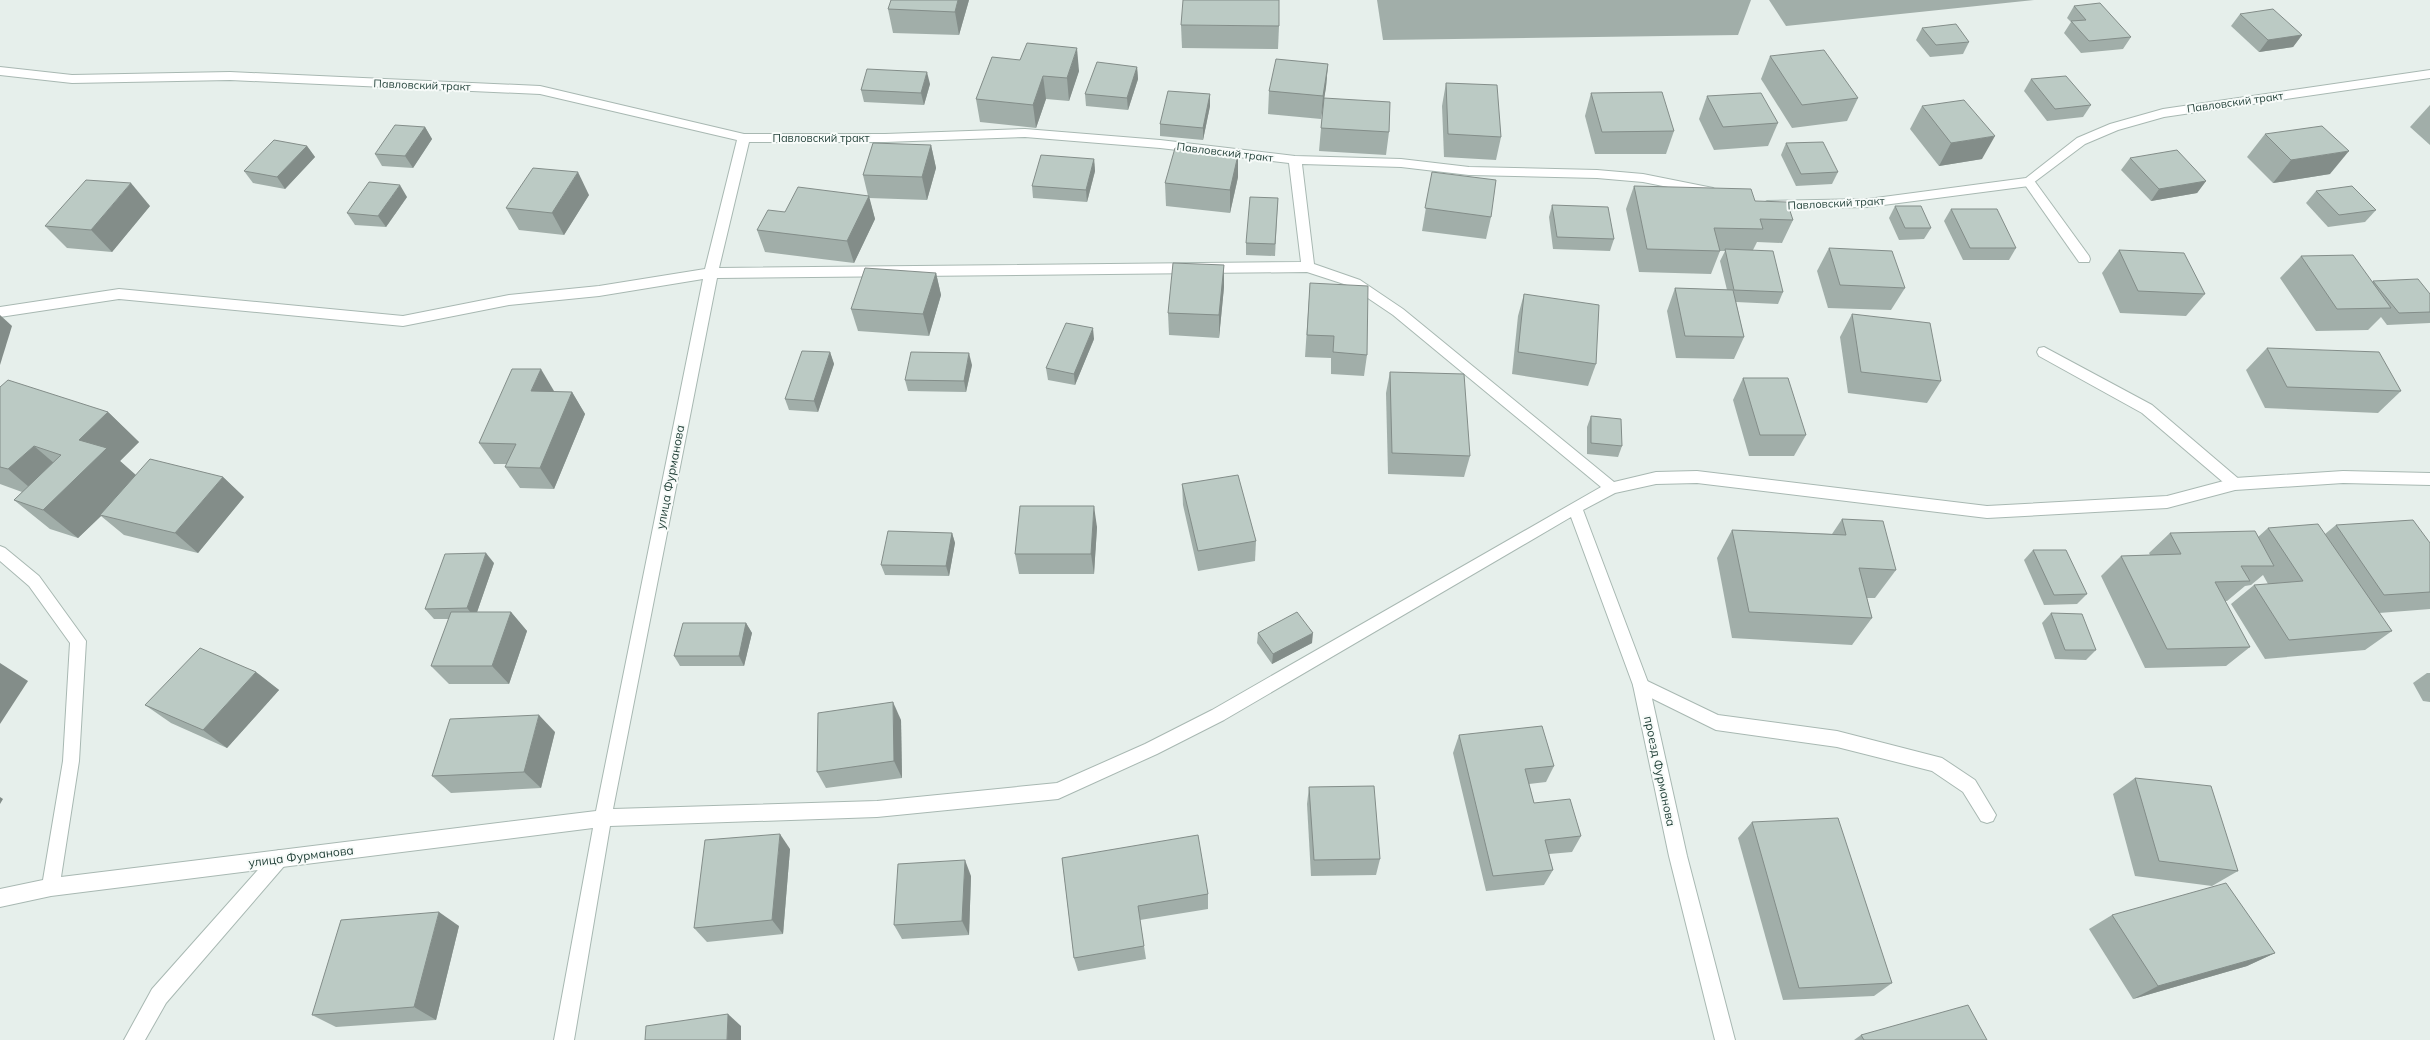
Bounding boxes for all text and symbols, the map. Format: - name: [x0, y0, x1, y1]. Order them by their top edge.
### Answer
- street label: Павловский тракт: [373, 76, 471, 94]
- street label: Павловский тракт: [2186, 88, 2284, 116]
- street label: Павловский тракт: [772, 131, 870, 145]
- street label: Павловский тракт: [1176, 139, 1274, 165]
- street label: Павловский тракт: [1787, 193, 1885, 213]
- street label: улица Фурманова: [653, 424, 687, 530]
- street label: проезд Фурманова: [1641, 714, 1679, 828]
- street label: улица Фурманова: [248, 842, 354, 870]

